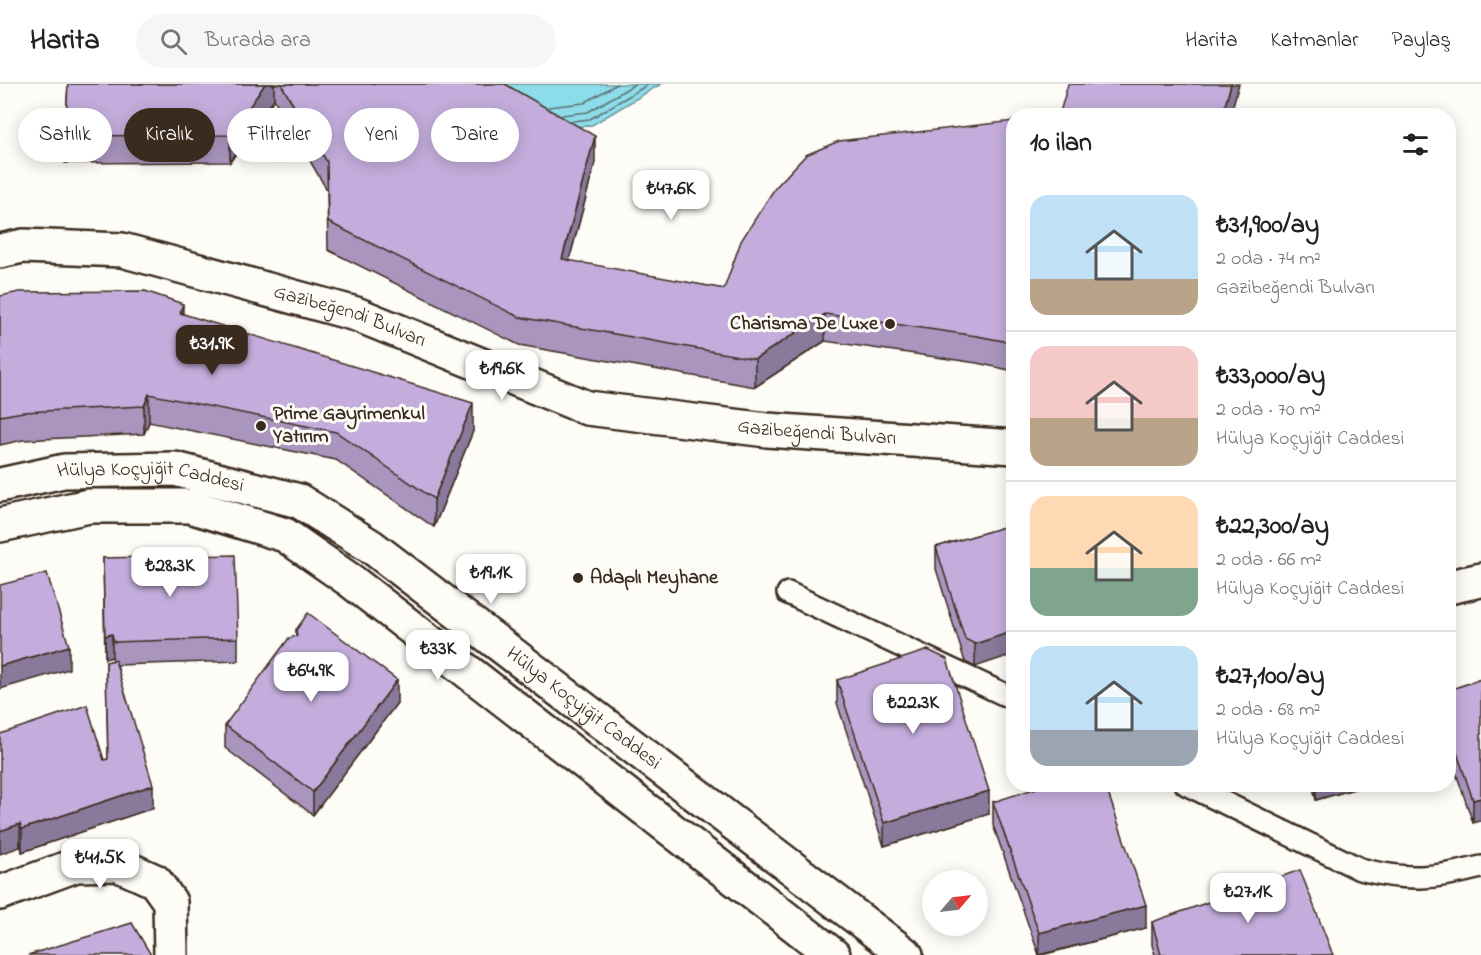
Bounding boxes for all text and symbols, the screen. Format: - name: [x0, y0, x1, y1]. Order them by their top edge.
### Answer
- search box: [136, 14, 556, 68]
- text: Harita: [30, 21, 100, 62]
- icon: search: [157, 25, 190, 58]
- text: Burada ara: [205, 25, 311, 57]
- text: Harita: [1185, 26, 1238, 56]
- text: Katmanlar: [1271, 26, 1359, 56]
- text: Paylaş: [1392, 26, 1451, 56]
- chip: Satılık: [18, 108, 112, 162]
- chip: Kiralık: [124, 108, 215, 162]
- chip: Filtreler: [227, 108, 332, 162]
- chip: Yeni: [344, 108, 419, 162]
- chip: Daire: [431, 108, 519, 162]
- text: 10 ilan: [1030, 125, 1092, 163]
- icon: filters: [1399, 128, 1432, 161]
- pin: ₺47.6K: [622, 170, 720, 221]
- text: ₺47.6K: [646, 175, 696, 204]
- text: ₺31,900/ay: [1216, 207, 1319, 245]
- icon: home: [1078, 219, 1150, 291]
- text: 2 oda · 74 m²: [1216, 245, 1321, 274]
- text: Gazibeğendi Bulvarı: [1216, 274, 1375, 303]
- street label: Gazibeğendi Bulvarı: [270, 278, 430, 355]
- place label: Charisma De Luxe: [730, 310, 879, 339]
- marker: Charisma De Luxe: [883, 317, 897, 331]
- pin: ₺31.9K: [163, 325, 261, 376]
- text: ₺31.9K: [190, 330, 234, 359]
- pin: ₺19.6K: [453, 350, 551, 401]
- text: ₺19.6K: [480, 355, 524, 384]
- text: ₺33,000/ay: [1216, 358, 1325, 396]
- icon: home: [1078, 370, 1150, 442]
- text: 2 oda · 70 m²: [1216, 396, 1321, 425]
- place label: Prime Gayrimenkul Yatırım: [272, 400, 425, 452]
- street label: Gazibeğendi Bulvarı: [736, 412, 897, 453]
- marker: Prime Gayrimenkul Yatırım: [254, 419, 268, 433]
- text: Hülya Koçyiğit Caddesi: [1216, 425, 1404, 454]
- street label: Hülya Koçyiğit Caddesi: [54, 455, 247, 501]
- text: ₺22,300/ay: [1216, 508, 1329, 546]
- icon: home: [1078, 520, 1150, 592]
- text: 2 oda · 66 m²: [1216, 546, 1322, 575]
- pin: ₺28.3K: [121, 547, 219, 598]
- text: ₺28.3K: [145, 552, 195, 581]
- pin: ₺19.1K: [442, 554, 540, 605]
- text: ₺19.1K: [470, 559, 512, 588]
- place label: Adaplı Meyhane: [590, 564, 719, 594]
- marker: Adaplı Meyhane: [571, 571, 585, 585]
- text: Hülya Koçyiğit Caddesi: [1216, 575, 1404, 604]
- pin: ₺33K: [402, 630, 474, 681]
- text: ₺33K: [420, 635, 456, 664]
- street label: Hülya Koçyiğit Caddesi: [500, 640, 667, 777]
- pin: ₺64.9K: [262, 652, 360, 703]
- text: ₺64.9K: [288, 657, 334, 686]
- text: ₺27,100/ay: [1216, 658, 1324, 696]
- icon: home: [1078, 670, 1150, 742]
- pin: ₺22.3K: [864, 684, 962, 735]
- text: ₺22.3K: [887, 689, 939, 718]
- text: 2 oda · 68 m²: [1216, 696, 1320, 725]
- text: Hülya Koçyiğit Caddesi: [1216, 725, 1404, 754]
- pin: ₺41.5K: [51, 839, 149, 890]
- text: ₺41.5K: [75, 844, 125, 873]
- north arrow: [922, 870, 988, 936]
- map controls: [922, 870, 988, 936]
- pin: ₺27.1K: [1199, 873, 1297, 924]
- text: ₺27.1K: [1224, 878, 1272, 907]

